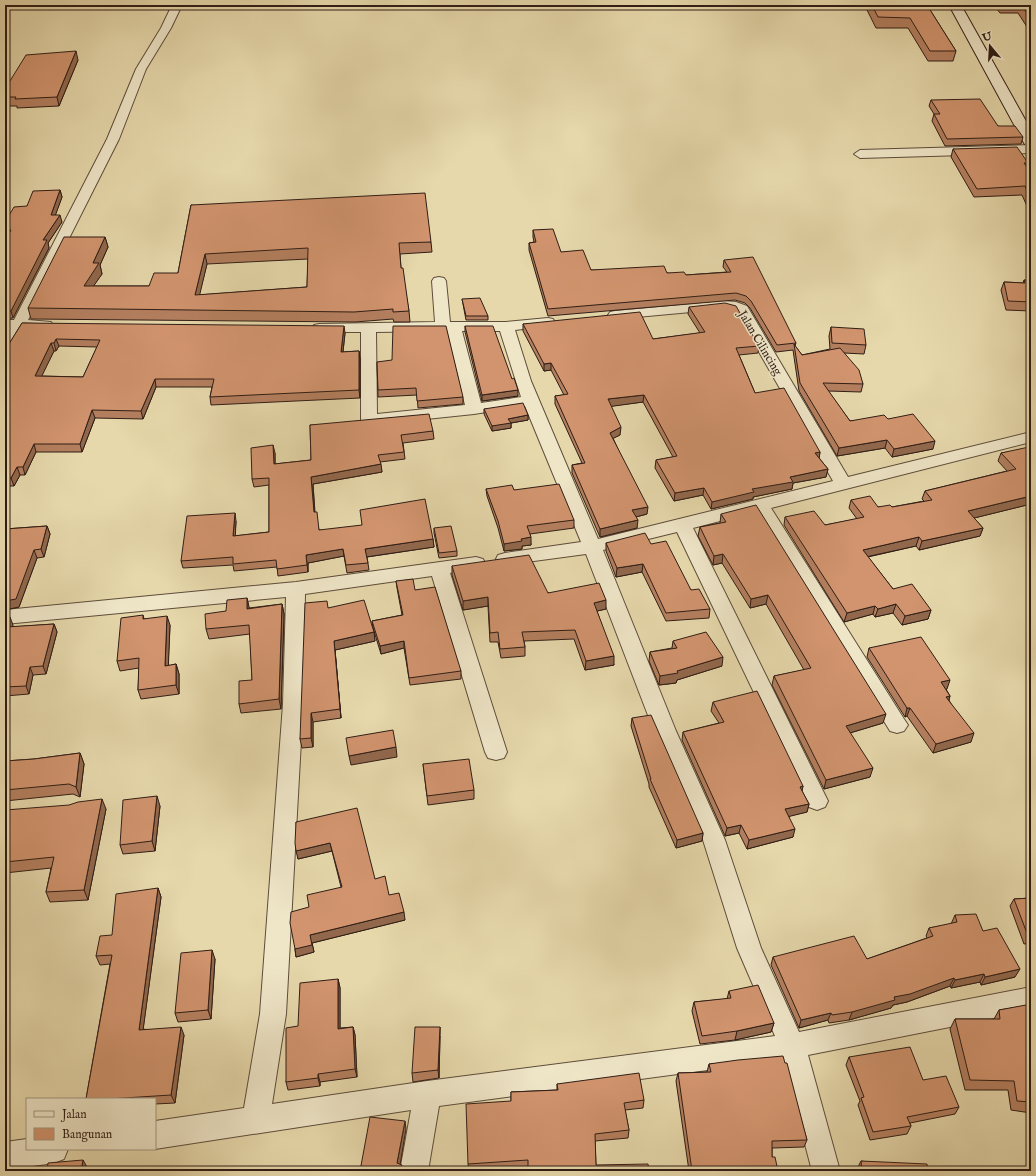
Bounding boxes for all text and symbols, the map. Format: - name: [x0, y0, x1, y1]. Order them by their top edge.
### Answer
- north arrow: [970, 26, 1010, 66]
- text: U: [980, 29, 994, 46]
- street label: Jalan Cilincing: [733, 306, 786, 379]
- legend: [26, 1098, 156, 1150]
- text: Jalan: [60, 1107, 87, 1123]
- text: Bangunan: [62, 1127, 113, 1142]

